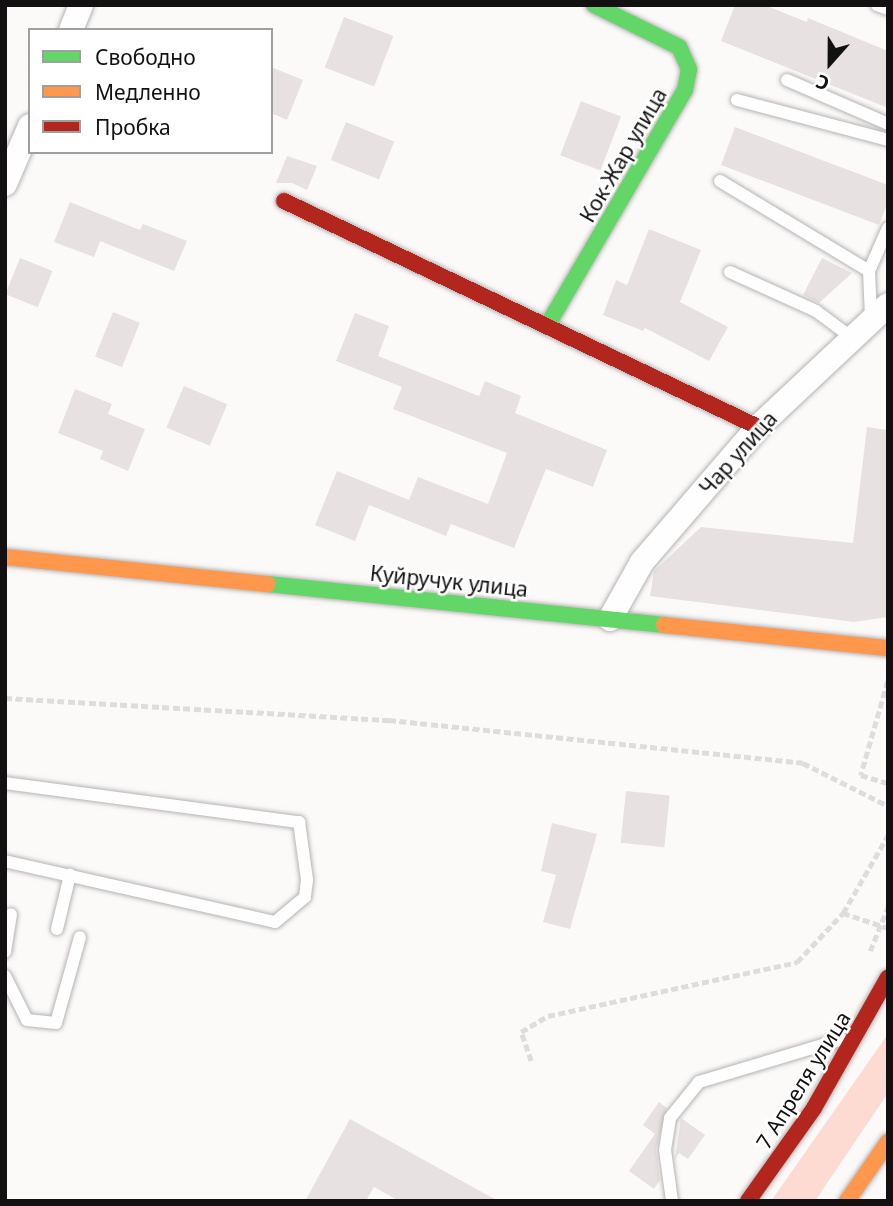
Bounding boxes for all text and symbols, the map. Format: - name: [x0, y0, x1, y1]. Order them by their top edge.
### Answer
- legend: [28, 28, 273, 154]
- north arrow: [795, 28, 865, 98]
- text: Свободно: [95, 43, 196, 71]
- text: С: [812, 68, 833, 97]
- text: Медленно: [95, 78, 201, 106]
- street label: Кок-Жар улица: [574, 83, 672, 227]
- text: Пробка: [95, 113, 171, 141]
- street label: Чар улица: [694, 406, 782, 500]
- street label: Куйручук улица: [369, 560, 529, 602]
- street label: 7 Апреля улица: [751, 1007, 855, 1153]

